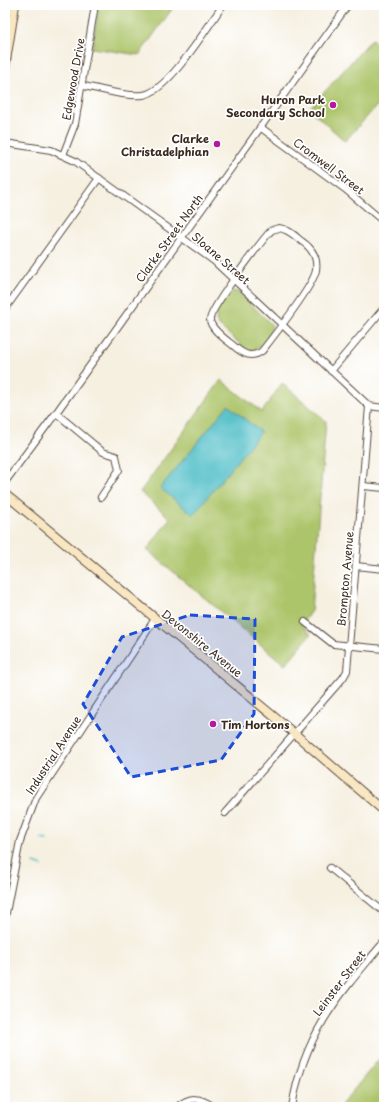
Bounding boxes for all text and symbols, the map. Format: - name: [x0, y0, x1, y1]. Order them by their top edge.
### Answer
- street label: Edgewood Drive: [57, 36, 89, 121]
- place label: Huron Park Secondary School: [226, 91, 326, 121]
- marker: Huron Park Secondary School: [328, 100, 338, 110]
- place label: Clarke Christadelphian: [121, 130, 209, 160]
- street label: Cromwell Street: [290, 134, 369, 199]
- marker: Clarke Christadelphian: [212, 139, 222, 149]
- street label: Clarke Street North: [131, 190, 207, 286]
- street label: Sloane Street: [188, 228, 254, 288]
- street label: Brompton Avenue: [332, 531, 358, 627]
- street label: Devonshire Avenue: [158, 605, 246, 681]
- street label: Industrial Avenue: [21, 712, 85, 798]
- place label: Tim Hortons: [221, 716, 289, 733]
- marker: Tim Hortons: [208, 719, 218, 729]
- street label: Leinster Street: [309, 946, 370, 1019]

